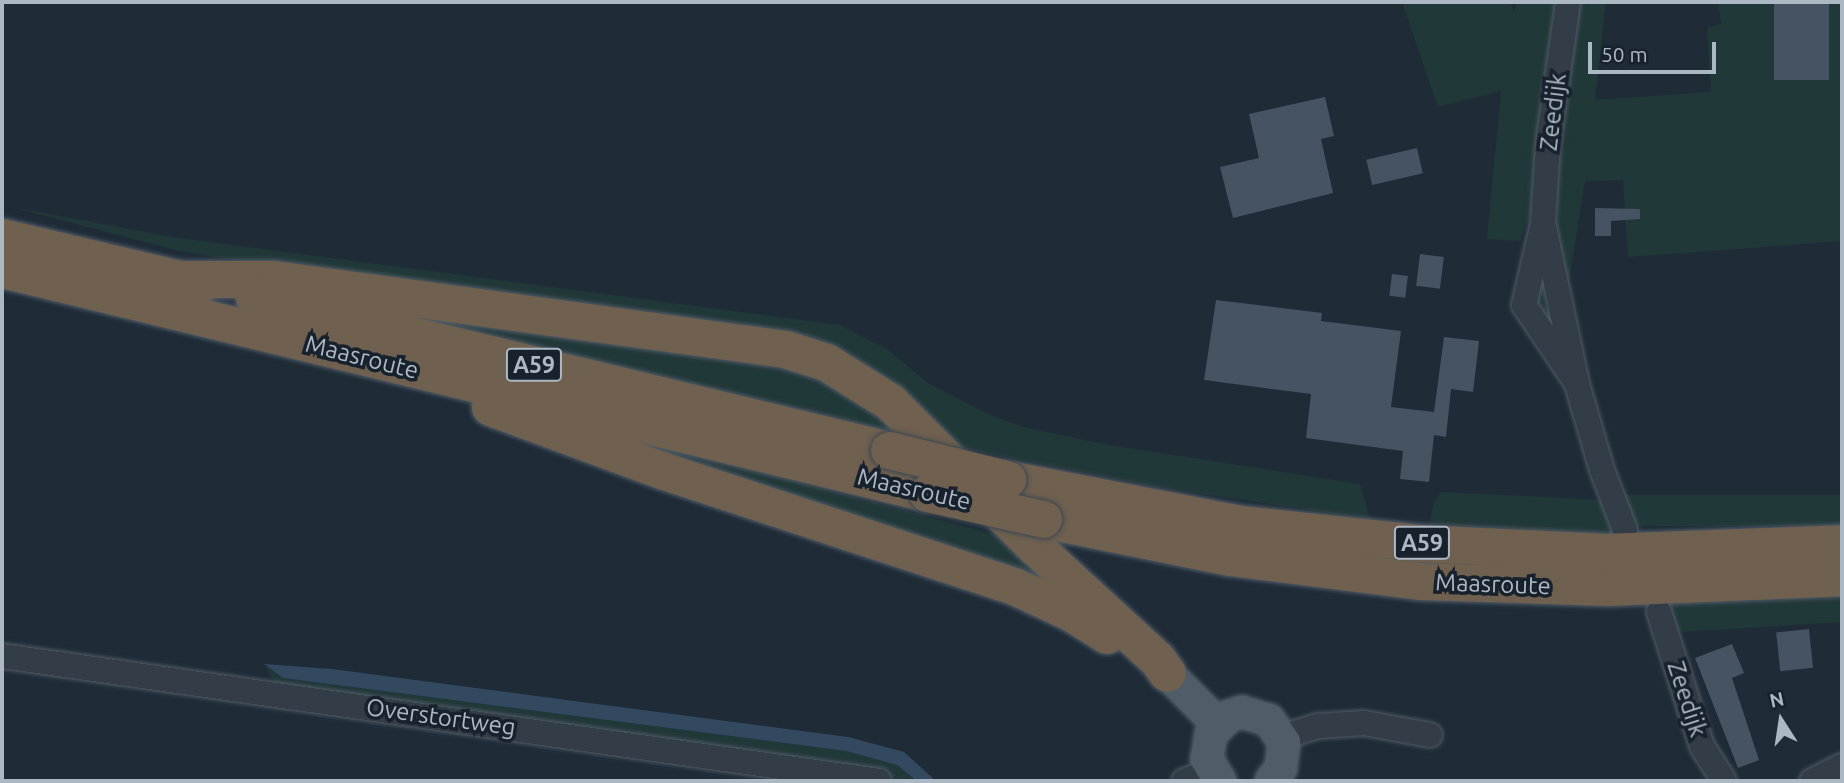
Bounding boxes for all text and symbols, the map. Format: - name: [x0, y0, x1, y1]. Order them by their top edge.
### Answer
- scale bar: [1592, 28, 1720, 72]
- text: 50 m: [1601, 42, 1648, 66]
- street label: Zeedijk: [1534, 72, 1572, 152]
- street label: Maasroute: [303, 329, 421, 385]
- road number: A59: [504, 346, 564, 384]
- street label: Maasroute: [855, 462, 973, 516]
- road number: A59: [1392, 524, 1452, 562]
- street label: Maasroute: [1435, 568, 1551, 600]
- street label: Zeedijk: [1661, 658, 1713, 740]
- north arrow: [1746, 685, 1816, 755]
- text: N: [1767, 687, 1786, 712]
- street label: Overstortweg: [364, 692, 518, 742]

